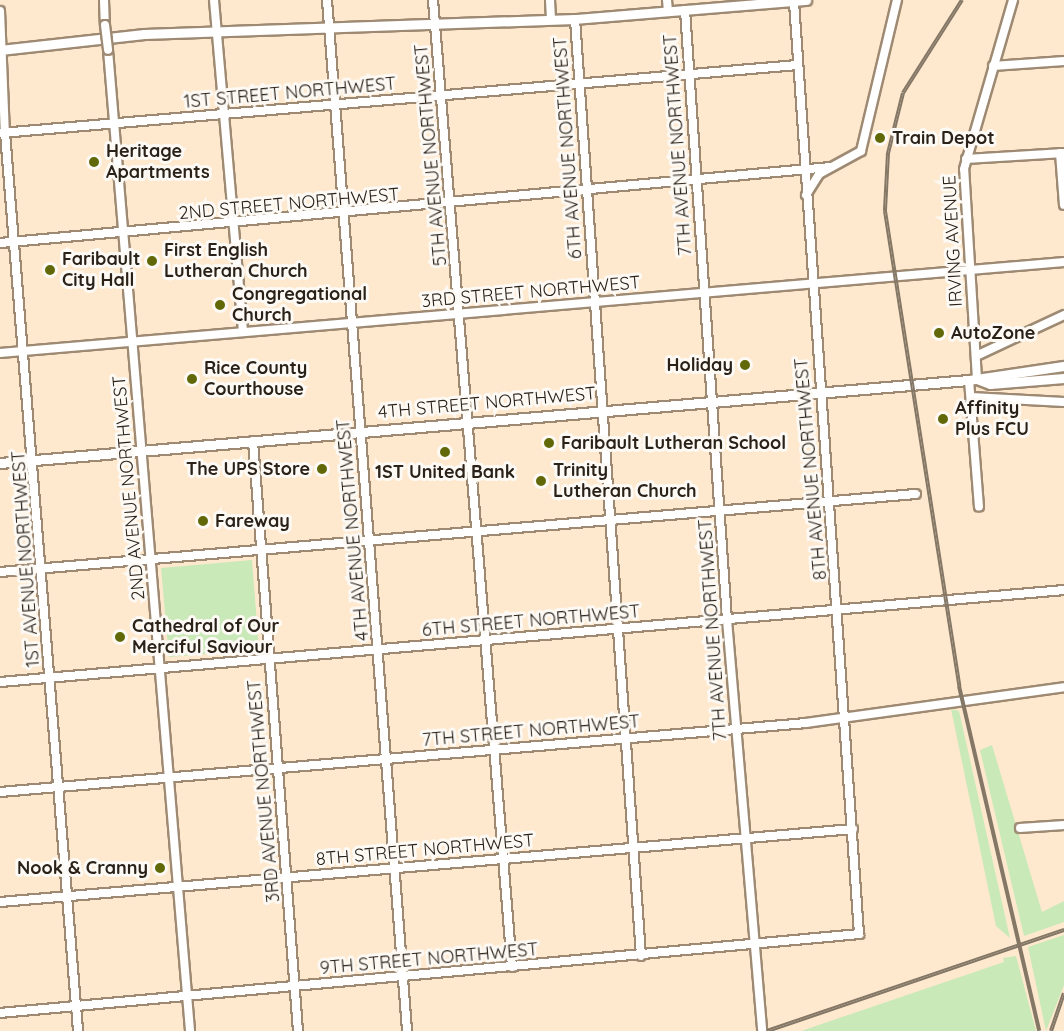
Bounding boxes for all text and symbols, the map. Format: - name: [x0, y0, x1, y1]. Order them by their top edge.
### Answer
- street label: 7TH AVENUE NORTHWEST: [659, 33, 697, 257]
- street label: 6TH AVENUE NORTHWEST: [549, 36, 587, 260]
- street label: 5TH AVENUE NORTHWEST: [411, 43, 451, 267]
- street label: 1ST STREET NORTHWEST: [183, 73, 397, 113]
- place label: Train Depot: [892, 127, 995, 149]
- marker: Train Depot: [873, 131, 887, 145]
- place label: Heritage Apartments: [106, 141, 210, 184]
- marker: Heritage Apartments: [87, 155, 101, 169]
- street label: IRVING AVENUE: [939, 175, 967, 307]
- street label: 2ND STREET NORTHWEST: [178, 184, 400, 224]
- place label: First English Lutheran Church: [164, 240, 308, 282]
- place label: Faribault City Hall: [62, 249, 140, 292]
- marker: First English Lutheran Church: [145, 254, 159, 268]
- marker: Faribault City Hall: [43, 263, 57, 277]
- street label: 3RD STREET NORTHWEST: [421, 272, 641, 312]
- place label: Congregational Church: [232, 284, 367, 326]
- marker: Congregational Church: [213, 298, 227, 312]
- place label: AutoZone: [951, 322, 1035, 344]
- marker: AutoZone: [932, 326, 946, 340]
- place label: Holiday: [667, 354, 733, 376]
- street label: 8TH AVENUE NORTHWEST: [791, 357, 831, 581]
- place label: Rice County Courthouse: [204, 358, 307, 400]
- marker: Holiday: [738, 358, 752, 372]
- marker: Rice County Courthouse: [185, 372, 199, 386]
- street label: 2ND AVENUE NORTHWEST: [108, 375, 150, 601]
- street label: 4TH STREET NORTHWEST: [377, 383, 597, 423]
- place label: Affinity Plus FCU: [955, 398, 1029, 440]
- marker: Affinity Plus FCU: [936, 412, 950, 426]
- street label: 4TH AVENUE NORTHWEST: [333, 418, 373, 642]
- place label: Faribault Lutheran School: [561, 432, 786, 454]
- marker: Faribault Lutheran School: [542, 436, 556, 450]
- marker: 1ST United Bank: [438, 445, 452, 459]
- street label: 1ST AVENUE NORTHWEST: [8, 450, 44, 668]
- place label: The UPS Store: [186, 458, 310, 480]
- place label: Trinity Lutheran Church: [553, 460, 697, 502]
- place label: 1ST United Bank: [375, 461, 515, 483]
- marker: The UPS Store: [315, 462, 329, 476]
- marker: Trinity Lutheran Church: [534, 474, 548, 488]
- place label: Fareway: [215, 510, 290, 532]
- marker: Fareway: [196, 514, 210, 528]
- street label: 7TH AVENUE NORTHWEST: [694, 518, 732, 742]
- street label: 6TH STREET NORTHWEST: [421, 601, 641, 641]
- place label: Cathedral of Our Merciful Saviour: [132, 616, 279, 658]
- marker: Cathedral of Our Merciful Saviour: [113, 630, 127, 644]
- street label: 3RD AVENUE NORTHWEST: [243, 679, 285, 903]
- street label: 7TH STREET NORTHWEST: [421, 711, 641, 751]
- street label: 8TH STREET NORTHWEST: [315, 830, 535, 870]
- place label: Nook & Cranny: [17, 857, 148, 879]
- marker: Nook & Cranny: [153, 861, 167, 875]
- street label: 9TH STREET NORTHWEST: [319, 939, 539, 979]

